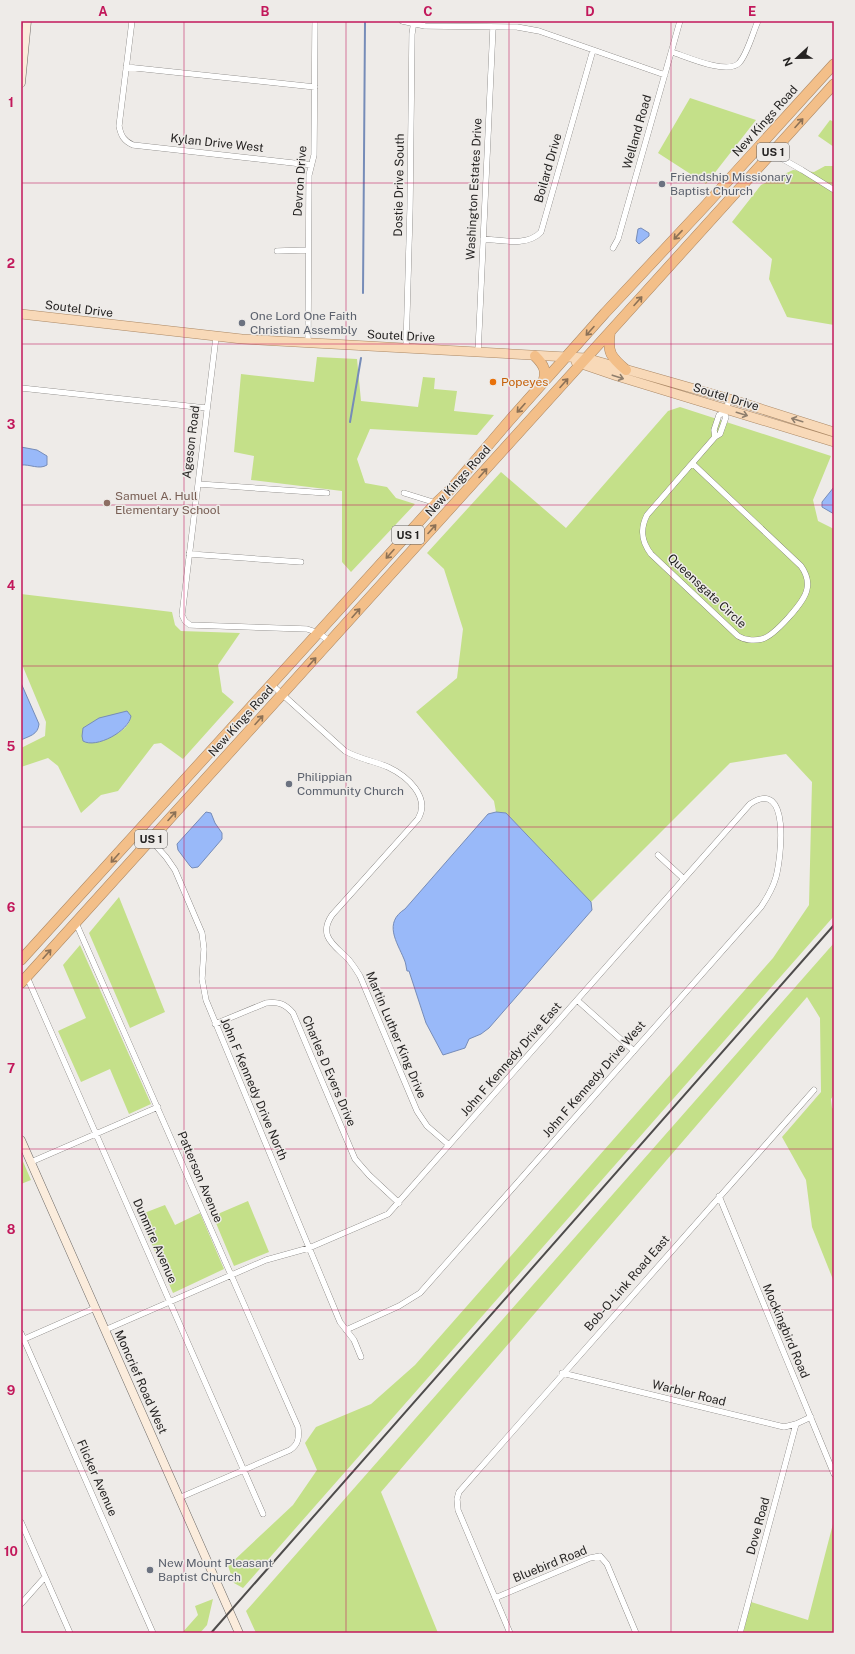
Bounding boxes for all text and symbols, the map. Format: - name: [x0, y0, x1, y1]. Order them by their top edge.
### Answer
- text: A: [98, 4, 108, 19]
- text: B: [261, 4, 270, 19]
- text: C: [423, 4, 433, 19]
- text: D: [585, 4, 595, 19]
- text: E: [748, 4, 756, 19]
- north arrow: [777, 38, 817, 78]
- text: N: [781, 56, 795, 68]
- street label: New Kings Road: [729, 83, 801, 159]
- street label: Welland Road: [620, 93, 654, 171]
- text: 1: [8, 95, 14, 110]
- street label: Washington Estates Drive: [463, 117, 485, 260]
- one-way arrow: [794, 118, 803, 129]
- street label: Kylan Drive West: [170, 131, 265, 155]
- street label: Boilard Drive: [531, 132, 565, 204]
- street label: Dostie Drive South: [391, 133, 407, 237]
- road number: US 1: [757, 143, 789, 161]
- street label: Devron Drive: [291, 145, 309, 217]
- place label: Friendship Missionary Baptist Church: [670, 170, 793, 198]
- marker: Friendship Missionary Baptist Church: [657, 179, 667, 189]
- one-way arrow: [674, 230, 683, 240]
- text: 2: [7, 256, 15, 271]
- one-way arrow: [633, 296, 643, 306]
- street label: Soutel Drive: [44, 298, 114, 320]
- place label: One Lord One Faith Christian Assembly: [250, 309, 358, 337]
- marker: One Lord One Faith Christian Assembly: [237, 318, 247, 328]
- one-way arrow: [585, 326, 594, 336]
- street label: Soutel Drive: [367, 327, 436, 345]
- one-way arrow: [611, 374, 624, 381]
- place label: Popeyes: [501, 375, 548, 389]
- marker: Popeyes: [488, 377, 498, 387]
- one-way arrow: [560, 378, 569, 388]
- street label: Soutel Drive: [691, 380, 761, 414]
- one-way arrow: [516, 402, 525, 413]
- street label: Ageson Road: [180, 405, 202, 479]
- one-way arrow: [736, 411, 749, 418]
- one-way arrow: [791, 416, 804, 423]
- text: 3: [7, 417, 16, 432]
- street label: New Kings Road: [422, 443, 494, 519]
- one-way arrow: [478, 468, 487, 478]
- place label: Samuel A. Hull Elementary School: [115, 489, 221, 517]
- marker: Samuel A. Hull Elementary School: [102, 498, 112, 508]
- one-way arrow: [428, 523, 437, 534]
- road number: US 1: [392, 526, 424, 544]
- one-way arrow: [385, 549, 394, 560]
- street label: Queensgate Circle: [665, 551, 749, 631]
- text: 4: [7, 578, 16, 593]
- one-way arrow: [352, 607, 361, 618]
- one-way arrow: [307, 657, 317, 667]
- street label: New Kings Road: [205, 683, 277, 759]
- one-way arrow: [254, 715, 264, 725]
- text: 5: [7, 739, 16, 754]
- place label: Philippian Community Church: [297, 770, 404, 798]
- marker: Philippian Community Church: [284, 779, 294, 789]
- one-way arrow: [167, 811, 177, 821]
- road number: US 1: [135, 830, 167, 848]
- one-way arrow: [110, 853, 120, 863]
- text: 6: [7, 900, 16, 915]
- one-way arrow: [43, 949, 52, 960]
- street label: Martin Luther King Drive: [363, 969, 429, 1101]
- street label: John F Kennedy Drive East: [458, 999, 564, 1119]
- street label: Charles D Evers Drive: [299, 1013, 359, 1129]
- street label: John F Kennedy Drive North: [218, 1016, 290, 1162]
- street label: John F Kennedy Drive West: [540, 1018, 649, 1140]
- text: 7: [7, 1061, 15, 1076]
- street label: Patterson Avenue: [174, 1129, 226, 1225]
- street label: Dunmire Avenue: [130, 1197, 180, 1286]
- text: 8: [7, 1222, 16, 1237]
- street label: Bob-O-Link Road East: [582, 1232, 673, 1334]
- street label: Mockingbird Road: [760, 1282, 812, 1380]
- street label: Moncrief Road West: [112, 1328, 170, 1436]
- street label: Warbler Road: [651, 1377, 727, 1409]
- text: 9: [7, 1383, 15, 1398]
- street label: Flicker Avenue: [74, 1438, 120, 1519]
- street label: Dove Road: [744, 1496, 772, 1556]
- street label: Bluebird Road: [511, 1543, 589, 1585]
- text: 10: [4, 1544, 18, 1559]
- place label: New Mount Pleasant Baptist Church: [158, 1556, 273, 1584]
- marker: New Mount Pleasant Baptist Church: [145, 1565, 155, 1575]

